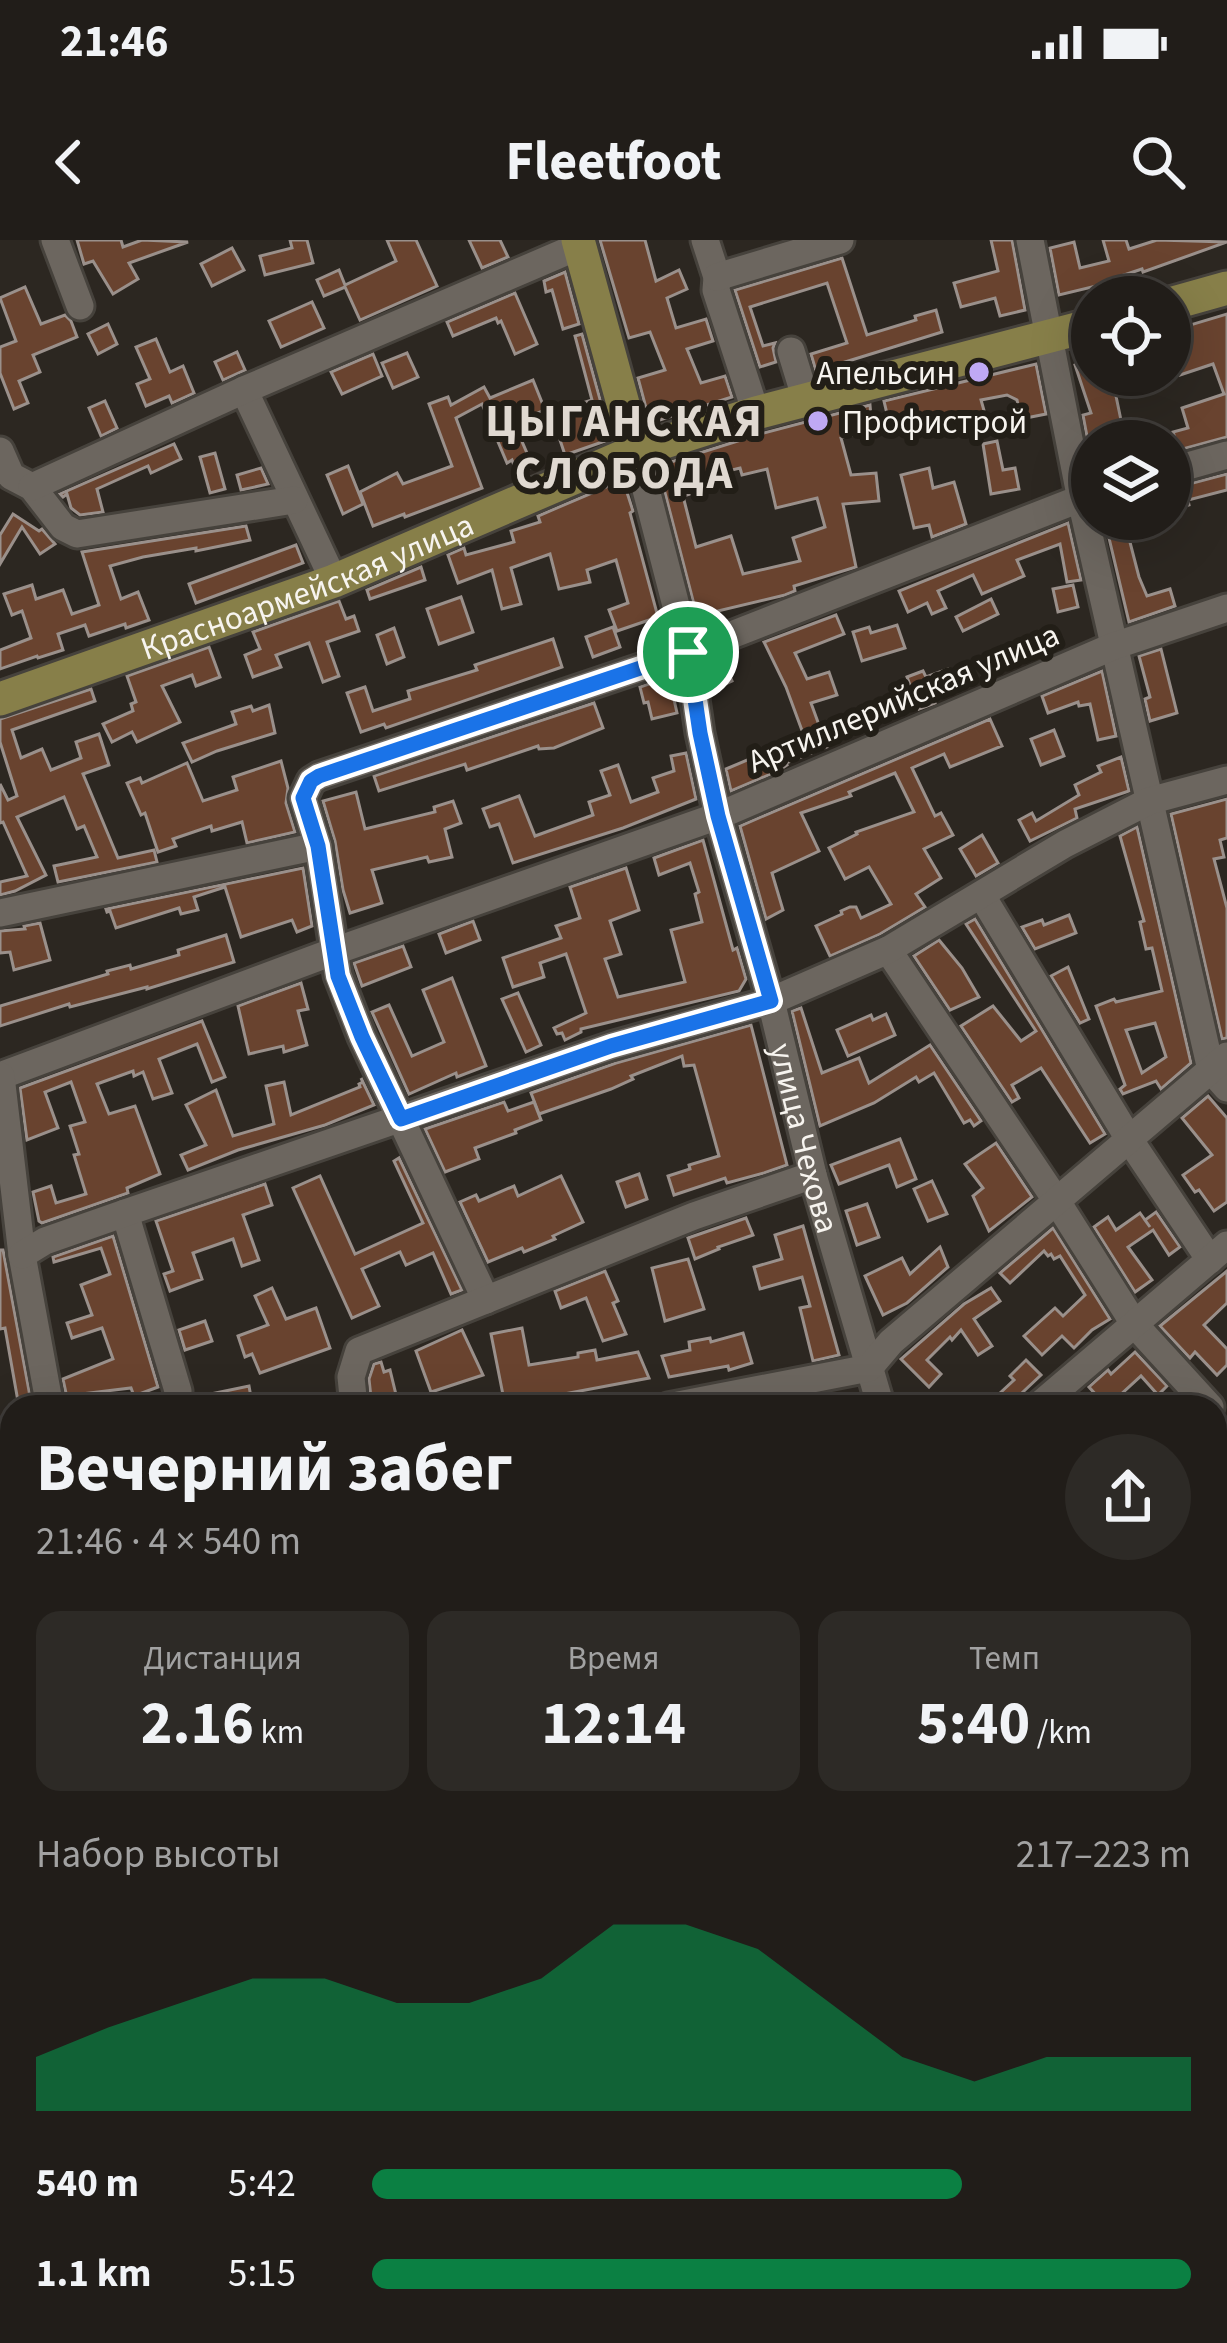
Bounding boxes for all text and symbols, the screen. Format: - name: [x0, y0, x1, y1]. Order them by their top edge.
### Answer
- text: 21:46: [60, 10, 169, 74]
- text: Fleetfoot: [505, 124, 722, 201]
- icon: back: [36, 129, 102, 195]
- icon: search: [1125, 129, 1191, 195]
- map controls: [1071, 276, 1191, 540]
- button: locate: [1071, 276, 1191, 396]
- place label: Апельсин: [816, 350, 955, 397]
- marker: Апельсин: [966, 359, 992, 385]
- district label: ЦЫГАНСКАЯ СЛОБОДА: [485, 390, 765, 506]
- place label: Профистрой: [842, 399, 1027, 446]
- marker: Профистрой: [805, 408, 831, 434]
- button: layers: [1071, 420, 1191, 540]
- street label: Красноармейская улица: [134, 502, 481, 673]
- pin: [637, 601, 739, 703]
- street label: Артиллерийская улица: [741, 611, 1067, 785]
- icon: arrive: [655, 619, 721, 685]
- street label: улица Чехова: [757, 1038, 851, 1239]
- text: Вечерний забег: [36, 1422, 513, 1516]
- button: share: [1065, 1434, 1191, 1560]
- text: 21:46 · 4 × 540 m: [36, 1514, 301, 1570]
- text: Дистанция: [143, 1635, 302, 1682]
- text: Время: [568, 1635, 659, 1682]
- text: Темп: [969, 1635, 1040, 1682]
- text: 2.16: [141, 1682, 254, 1767]
- text: 12:14: [541, 1682, 686, 1767]
- text: 5:40: [917, 1682, 1030, 1767]
- text: km: [254, 1709, 304, 1756]
- text: /km: [1030, 1709, 1092, 1756]
- text: Набор высоты: [36, 1827, 281, 1883]
- text: 217–223 m: [1016, 1827, 1191, 1883]
- text: 540 m: [36, 2156, 139, 2212]
- text: 5:42: [228, 2156, 296, 2212]
- text: 1.1 km: [36, 2246, 151, 2302]
- text: 5:15: [228, 2246, 296, 2302]

